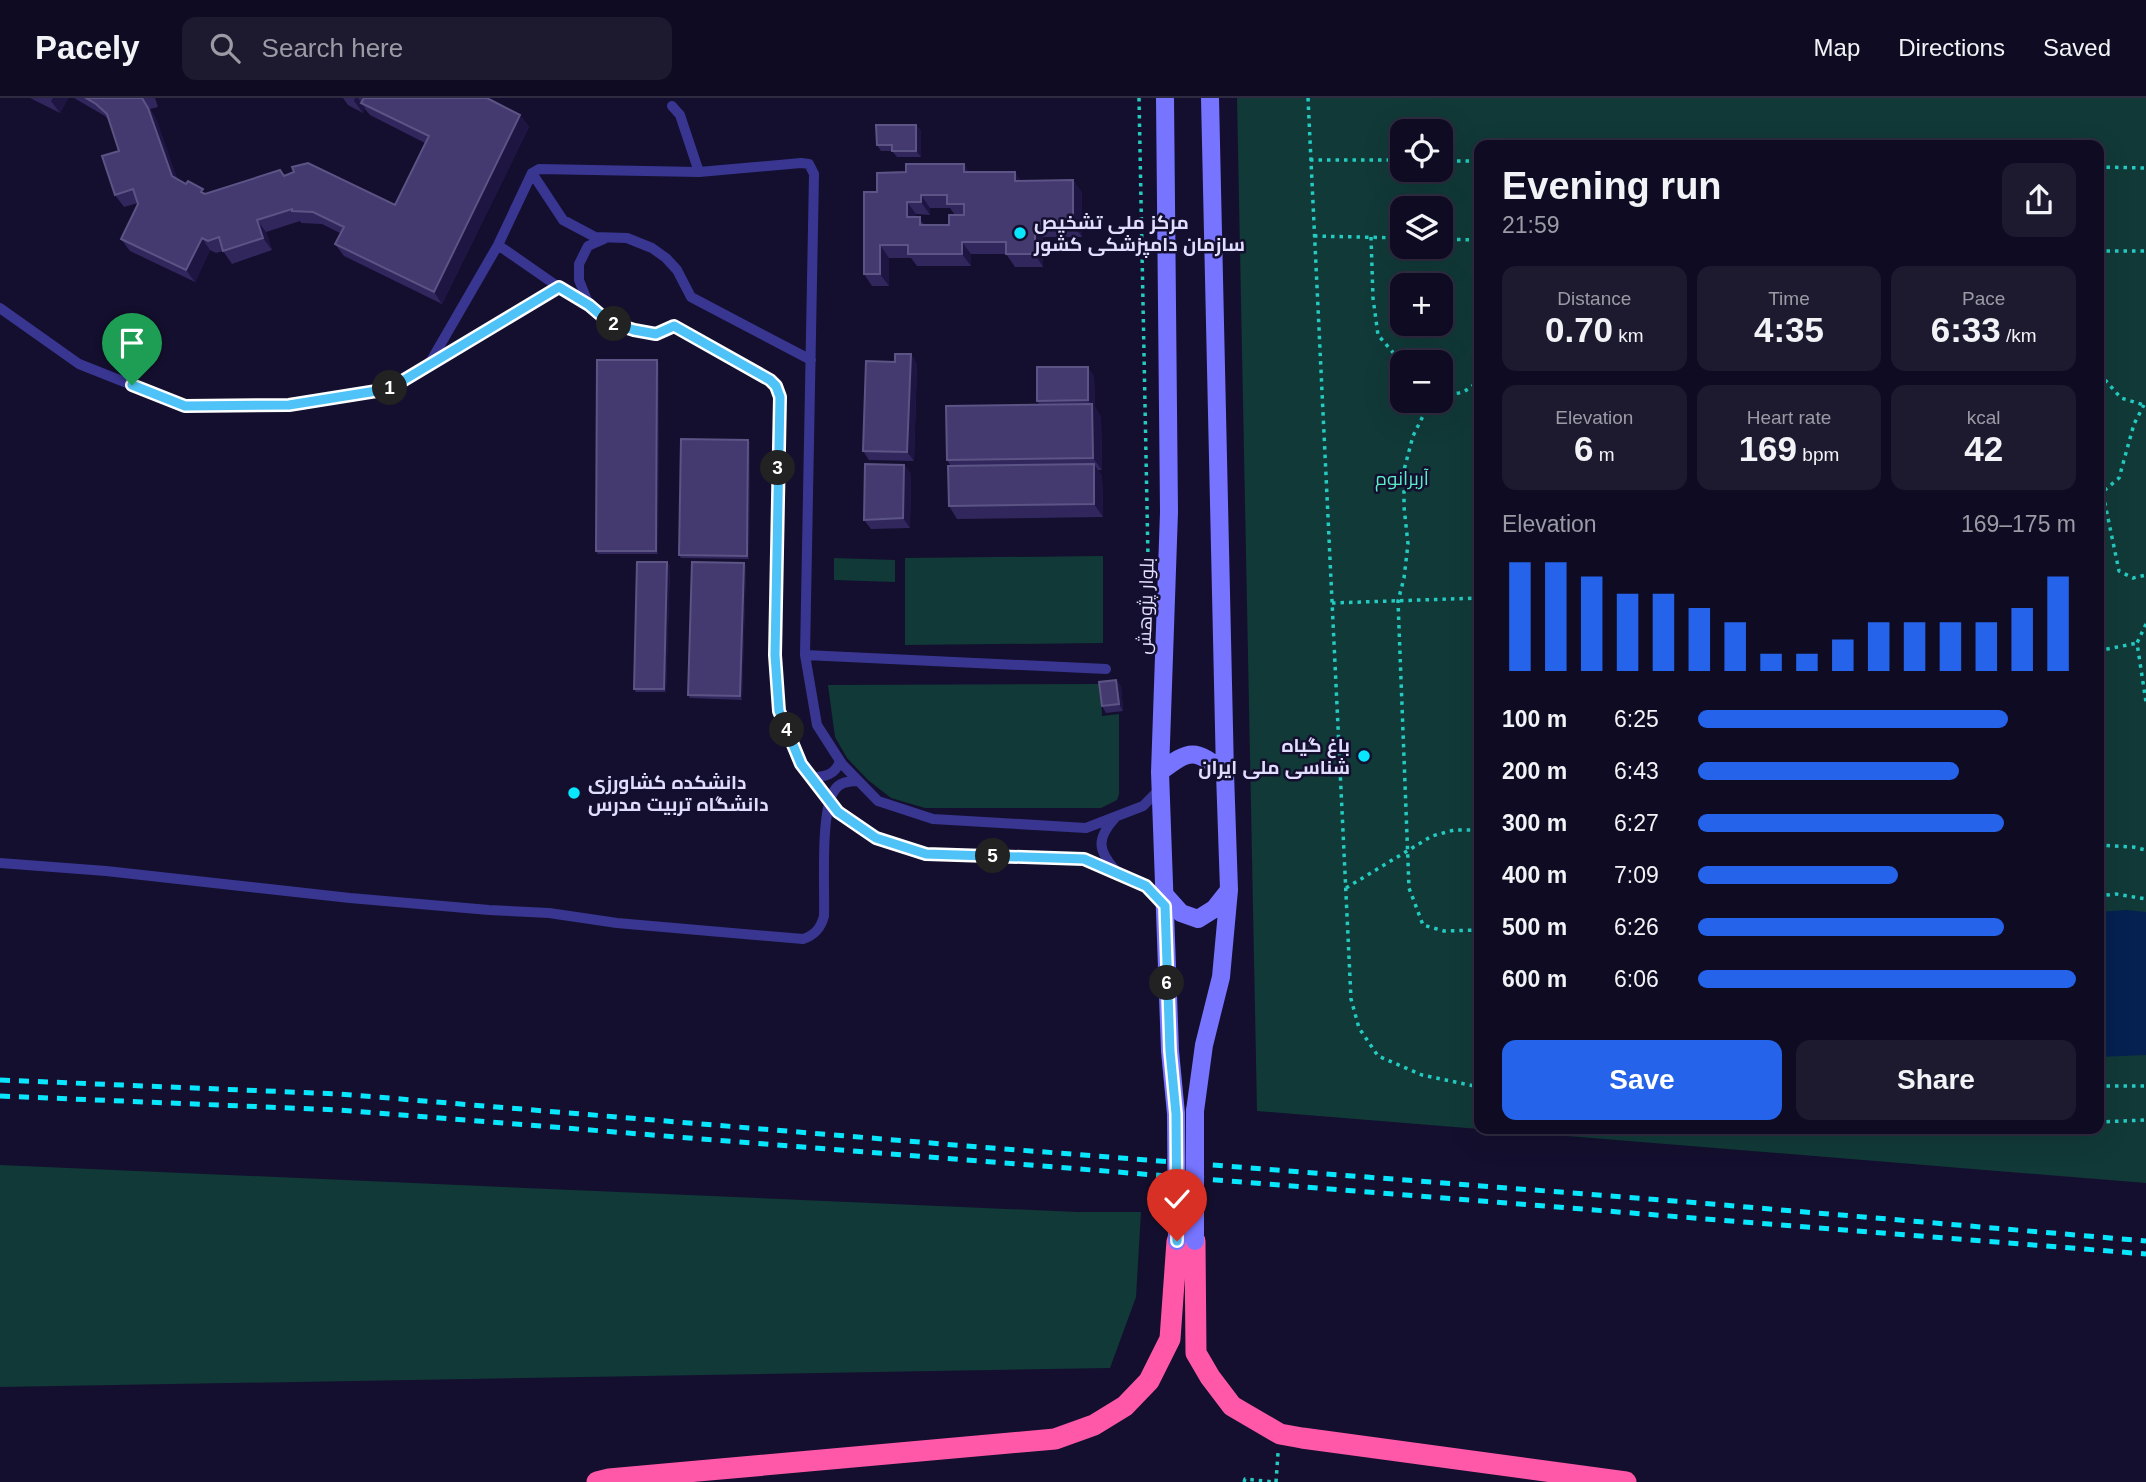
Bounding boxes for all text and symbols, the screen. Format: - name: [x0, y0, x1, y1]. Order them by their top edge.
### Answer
- search box: [182, 17, 672, 80]
- text: Pacely: [35, 29, 140, 66]
- icon: search: [206, 29, 244, 67]
- text: Search here: [262, 33, 403, 63]
- text: Map: [1814, 34, 1860, 61]
- text: Directions: [1898, 34, 2005, 61]
- text: Saved: [2043, 34, 2111, 61]
- map controls: [1390, 119, 1453, 413]
- button: locate: [1390, 119, 1453, 182]
- button: share: [2002, 163, 2076, 237]
- text: Evening run: [1502, 165, 1722, 207]
- button: layers: [1390, 196, 1453, 259]
- place label: مرکز ملی تشخیص سازمان دامپزشکی کشور: [1033, 212, 1245, 258]
- text: 21:59: [1502, 212, 1560, 238]
- marker: مرکز ملی تشخیص سازمان دامپزشکی کشور: [1012, 225, 1028, 241]
- button: +: [1390, 273, 1453, 336]
- text: Distance: [1557, 288, 1631, 309]
- text: Time: [1768, 288, 1810, 309]
- text: Pace: [1962, 288, 2005, 309]
- pin: 2: [596, 306, 632, 342]
- text: 0.70: [1545, 310, 1613, 349]
- text: 4:35: [1754, 310, 1824, 349]
- text: 6:33: [1931, 310, 2001, 349]
- pin: [102, 313, 162, 385]
- text: 2: [608, 313, 619, 334]
- icon: arrive: [113, 324, 151, 362]
- text: km: [1613, 325, 1644, 346]
- text: /km: [2001, 325, 2037, 346]
- button: −: [1390, 350, 1453, 413]
- pin: 1: [372, 370, 408, 406]
- text: 1: [384, 377, 395, 398]
- text: Elevation: [1555, 407, 1633, 428]
- text: Heart rate: [1747, 407, 1831, 428]
- text: kcal: [1967, 407, 2001, 428]
- text: 6: [1574, 429, 1594, 468]
- text: 169: [1739, 429, 1797, 468]
- text: 42: [1964, 429, 2003, 468]
- text: m: [1594, 444, 1615, 465]
- text: bpm: [1797, 444, 1839, 465]
- pin: 3: [760, 450, 796, 486]
- text: 3: [772, 457, 783, 478]
- park label: آربرانوم: [1375, 468, 1429, 492]
- text: Elevation: [1502, 511, 1597, 537]
- text: 169–175 m: [1961, 511, 2076, 537]
- street label: بلوار پژوهش: [1133, 557, 1160, 655]
- text: 100 m: [1502, 706, 1567, 732]
- text: 6:25: [1614, 706, 1659, 732]
- pin: 4: [770, 712, 804, 748]
- text: 4: [781, 719, 792, 740]
- place label: باغ گیاه‌ شناسی ملی ایران: [1198, 735, 1350, 779]
- marker: باغ گیاه‌ شناسی ملی ایران: [1356, 748, 1372, 764]
- text: 200 m: [1502, 758, 1567, 784]
- text: 6:43: [1614, 758, 1659, 784]
- place label: دانشکده کشاورزی دانشگاه تربیت مدرس: [588, 772, 769, 816]
- marker: دانشکده کشاورزی دانشگاه تربیت مدرس: [566, 785, 582, 801]
- text: 300 m: [1502, 810, 1567, 836]
- text: 6:27: [1614, 810, 1659, 836]
- pin: 5: [976, 838, 1010, 874]
- text: 5: [987, 845, 998, 866]
- text: 400 m: [1502, 862, 1567, 888]
- text: 7:09: [1614, 862, 1659, 888]
- text: 500 m: [1502, 914, 1567, 940]
- text: 6:26: [1614, 914, 1659, 940]
- pin: 6: [1150, 966, 1184, 1001]
- text: 600 m: [1502, 966, 1567, 992]
- text: 6:06: [1614, 966, 1659, 992]
- text: 6: [1161, 972, 1172, 993]
- button: Save: [1502, 1040, 1782, 1120]
- button: Share: [1796, 1040, 2076, 1120]
- pin: [1147, 1169, 1207, 1241]
- icon: check: [1158, 1180, 1196, 1218]

